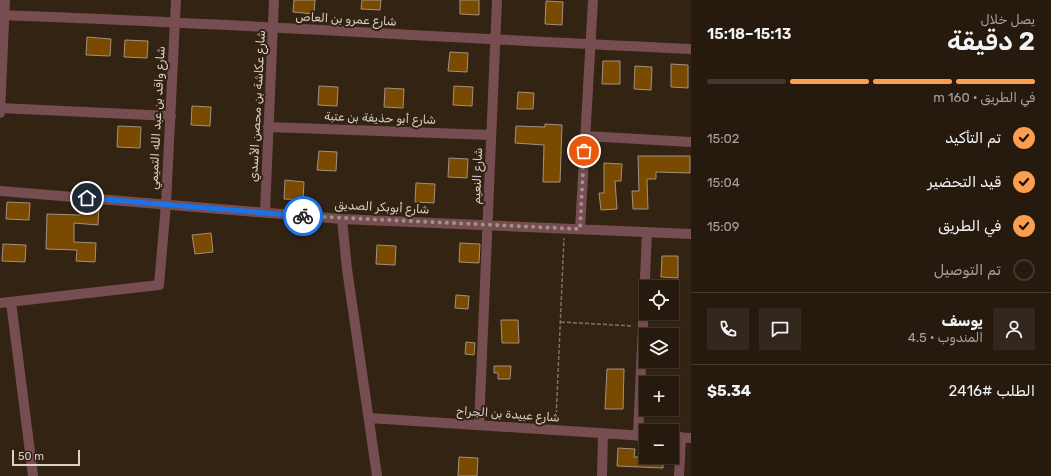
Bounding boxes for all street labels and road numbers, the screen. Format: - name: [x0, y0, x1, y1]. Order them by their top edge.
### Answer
- street label: شارع عمرو بن العاص: [295, 9, 397, 31]
- street label: شارع عكاشة بن محصن الأسدي: [246, 30, 270, 182]
- street label: شارع واقد بن عبد الله التميمي: [146, 46, 170, 190]
- street label: شارع أبو حذيفة بن عتبة: [324, 109, 436, 129]
- street label: شارع النعيم: [469, 147, 487, 205]
- street label: شارع أبوبكر الصديق: [334, 198, 430, 218]
- street label: شارع عبيدة بن الجراح: [456, 403, 560, 427]

